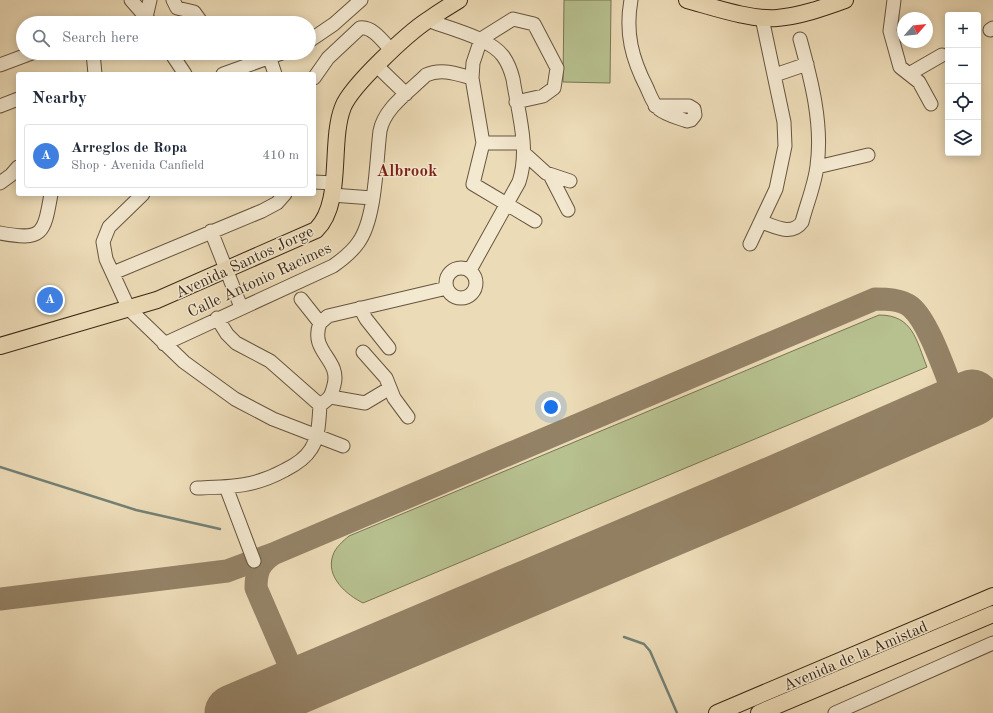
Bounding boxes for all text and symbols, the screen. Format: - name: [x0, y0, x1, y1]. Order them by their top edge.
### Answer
- north arrow: [897, 12, 933, 48]
- map controls: [945, 12, 981, 156]
- button: +: [945, 12, 981, 48]
- search box: [16, 16, 316, 60]
- icon: search: [30, 27, 52, 49]
- text: Search here: [62, 31, 139, 46]
- button: −: [945, 48, 981, 84]
- button: locate: [945, 84, 981, 120]
- text: Nearby: [32, 90, 87, 107]
- button: layers: [945, 120, 981, 156]
- text: Arreglos de Ropa: [71, 141, 187, 156]
- text: A: [41, 149, 51, 162]
- text: 410 m: [262, 149, 299, 162]
- text: Shop · Avenida Canfield: [71, 159, 204, 172]
- district label: Albrook: [376, 163, 438, 180]
- street label: Avenida Santos Jorge: [173, 224, 316, 302]
- street label: Calle Antonio Racimes: [186, 240, 334, 321]
- pin: A: [37, 285, 63, 315]
- your location: [541, 397, 561, 417]
- street label: Avenida de la Amistad: [781, 619, 930, 694]

